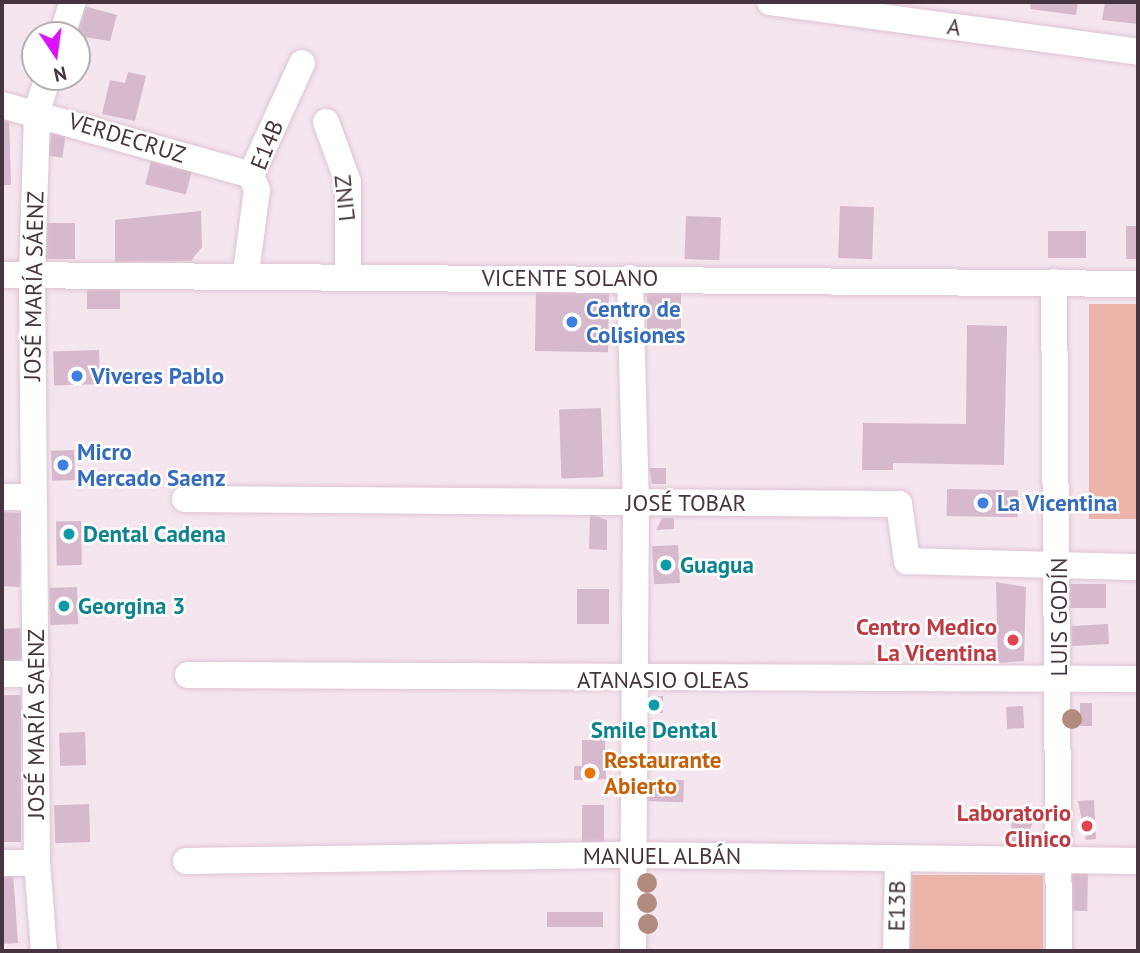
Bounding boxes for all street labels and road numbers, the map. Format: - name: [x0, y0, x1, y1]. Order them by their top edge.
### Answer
- street label: A: [945, 12, 963, 42]
- street label: VERDECRUZ: [65, 107, 189, 169]
- street label: E14B: [245, 116, 289, 174]
- street label: LINZ: [329, 173, 361, 223]
- street label: JOSÉ MARÍA SÁENZ: [19, 190, 49, 382]
- street label: VICENTE SOLANO: [482, 264, 658, 292]
- street label: JOSÉ TOBAR: [625, 489, 747, 517]
- street label: LUIS GODÍN: [1045, 558, 1073, 676]
- street label: JOSÉ MARÍA SAENZ: [22, 629, 50, 819]
- street label: ATANASIO OLEAS: [577, 666, 749, 694]
- street label: MANUEL ALBÁN: [582, 842, 742, 870]
- street label: E13B: [883, 880, 911, 932]

